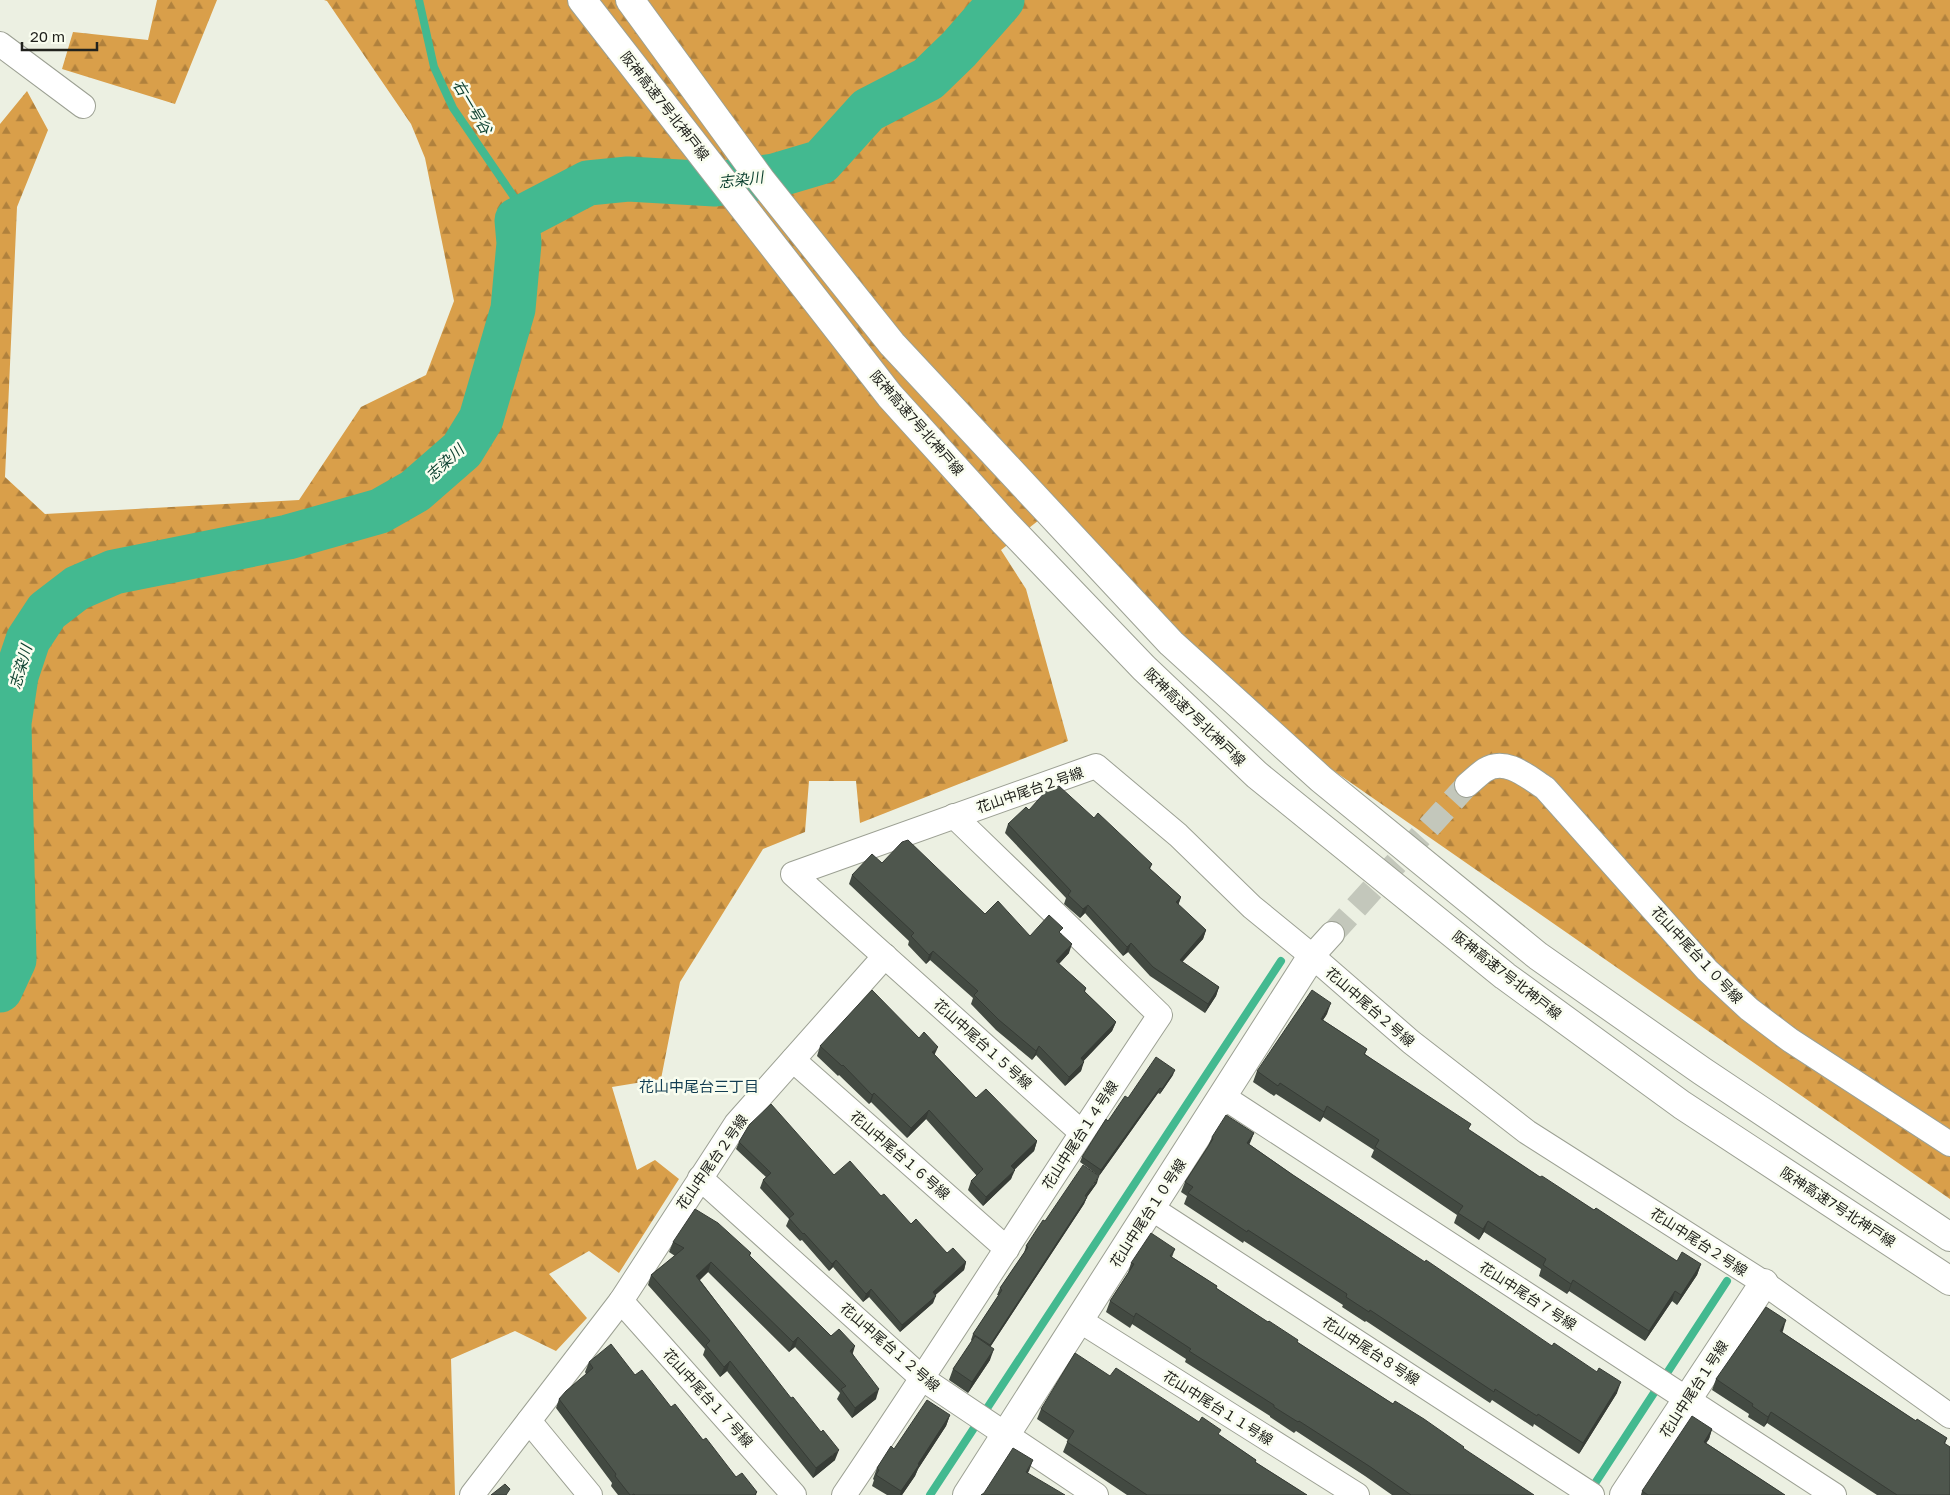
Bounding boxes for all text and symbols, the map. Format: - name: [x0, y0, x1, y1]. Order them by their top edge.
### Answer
- scale bar: [22, 20, 98, 52]
- text: 20 m: [30, 27, 65, 45]
- street label: 阪神高速7号北神戸線: [618, 48, 713, 163]
- water label: 右一号谷: [450, 76, 497, 139]
- water label: 志染川: [717, 167, 766, 191]
- street label: 阪神高速7号北神戸線: [867, 367, 968, 479]
- water label: 志染川: [422, 439, 468, 484]
- water label: 志染川: [5, 641, 35, 691]
- street label: 阪神高速7号北神戸線: [1141, 664, 1249, 769]
- street label: 花山中尾台２号線: [974, 763, 1086, 816]
- street label: 花山中尾台１０号線: [1648, 903, 1747, 1007]
- street label: 阪神高速7号北神戸線: [1450, 927, 1565, 1022]
- street label: 花山中尾台２号線: [1322, 963, 1418, 1050]
- street label: 花山中尾台１５号線: [931, 995, 1036, 1092]
- district label: 花山中尾台三丁目: [639, 1077, 759, 1095]
- street label: 花山中尾台１４号線: [1038, 1077, 1121, 1192]
- street label: 花山中尾台１６号線: [847, 1107, 953, 1202]
- street label: 花山中尾台２号線: [673, 1111, 751, 1212]
- street label: 花山中尾台１０号線: [1106, 1155, 1189, 1270]
- street label: 阪神高速7号北神戸線: [1778, 1163, 1899, 1250]
- street label: 花山中尾台２号線: [1648, 1204, 1751, 1279]
- street label: 花山中尾台７号線: [1477, 1258, 1580, 1333]
- street label: 花山中尾台１２号線: [837, 1299, 943, 1394]
- street label: 花山中尾台８号線: [1320, 1313, 1423, 1388]
- street label: 花山中尾台１号線: [1656, 1337, 1731, 1440]
- street label: 花山中尾台１７号線: [660, 1345, 757, 1450]
- street label: 花山中尾台１１号線: [1160, 1367, 1276, 1448]

